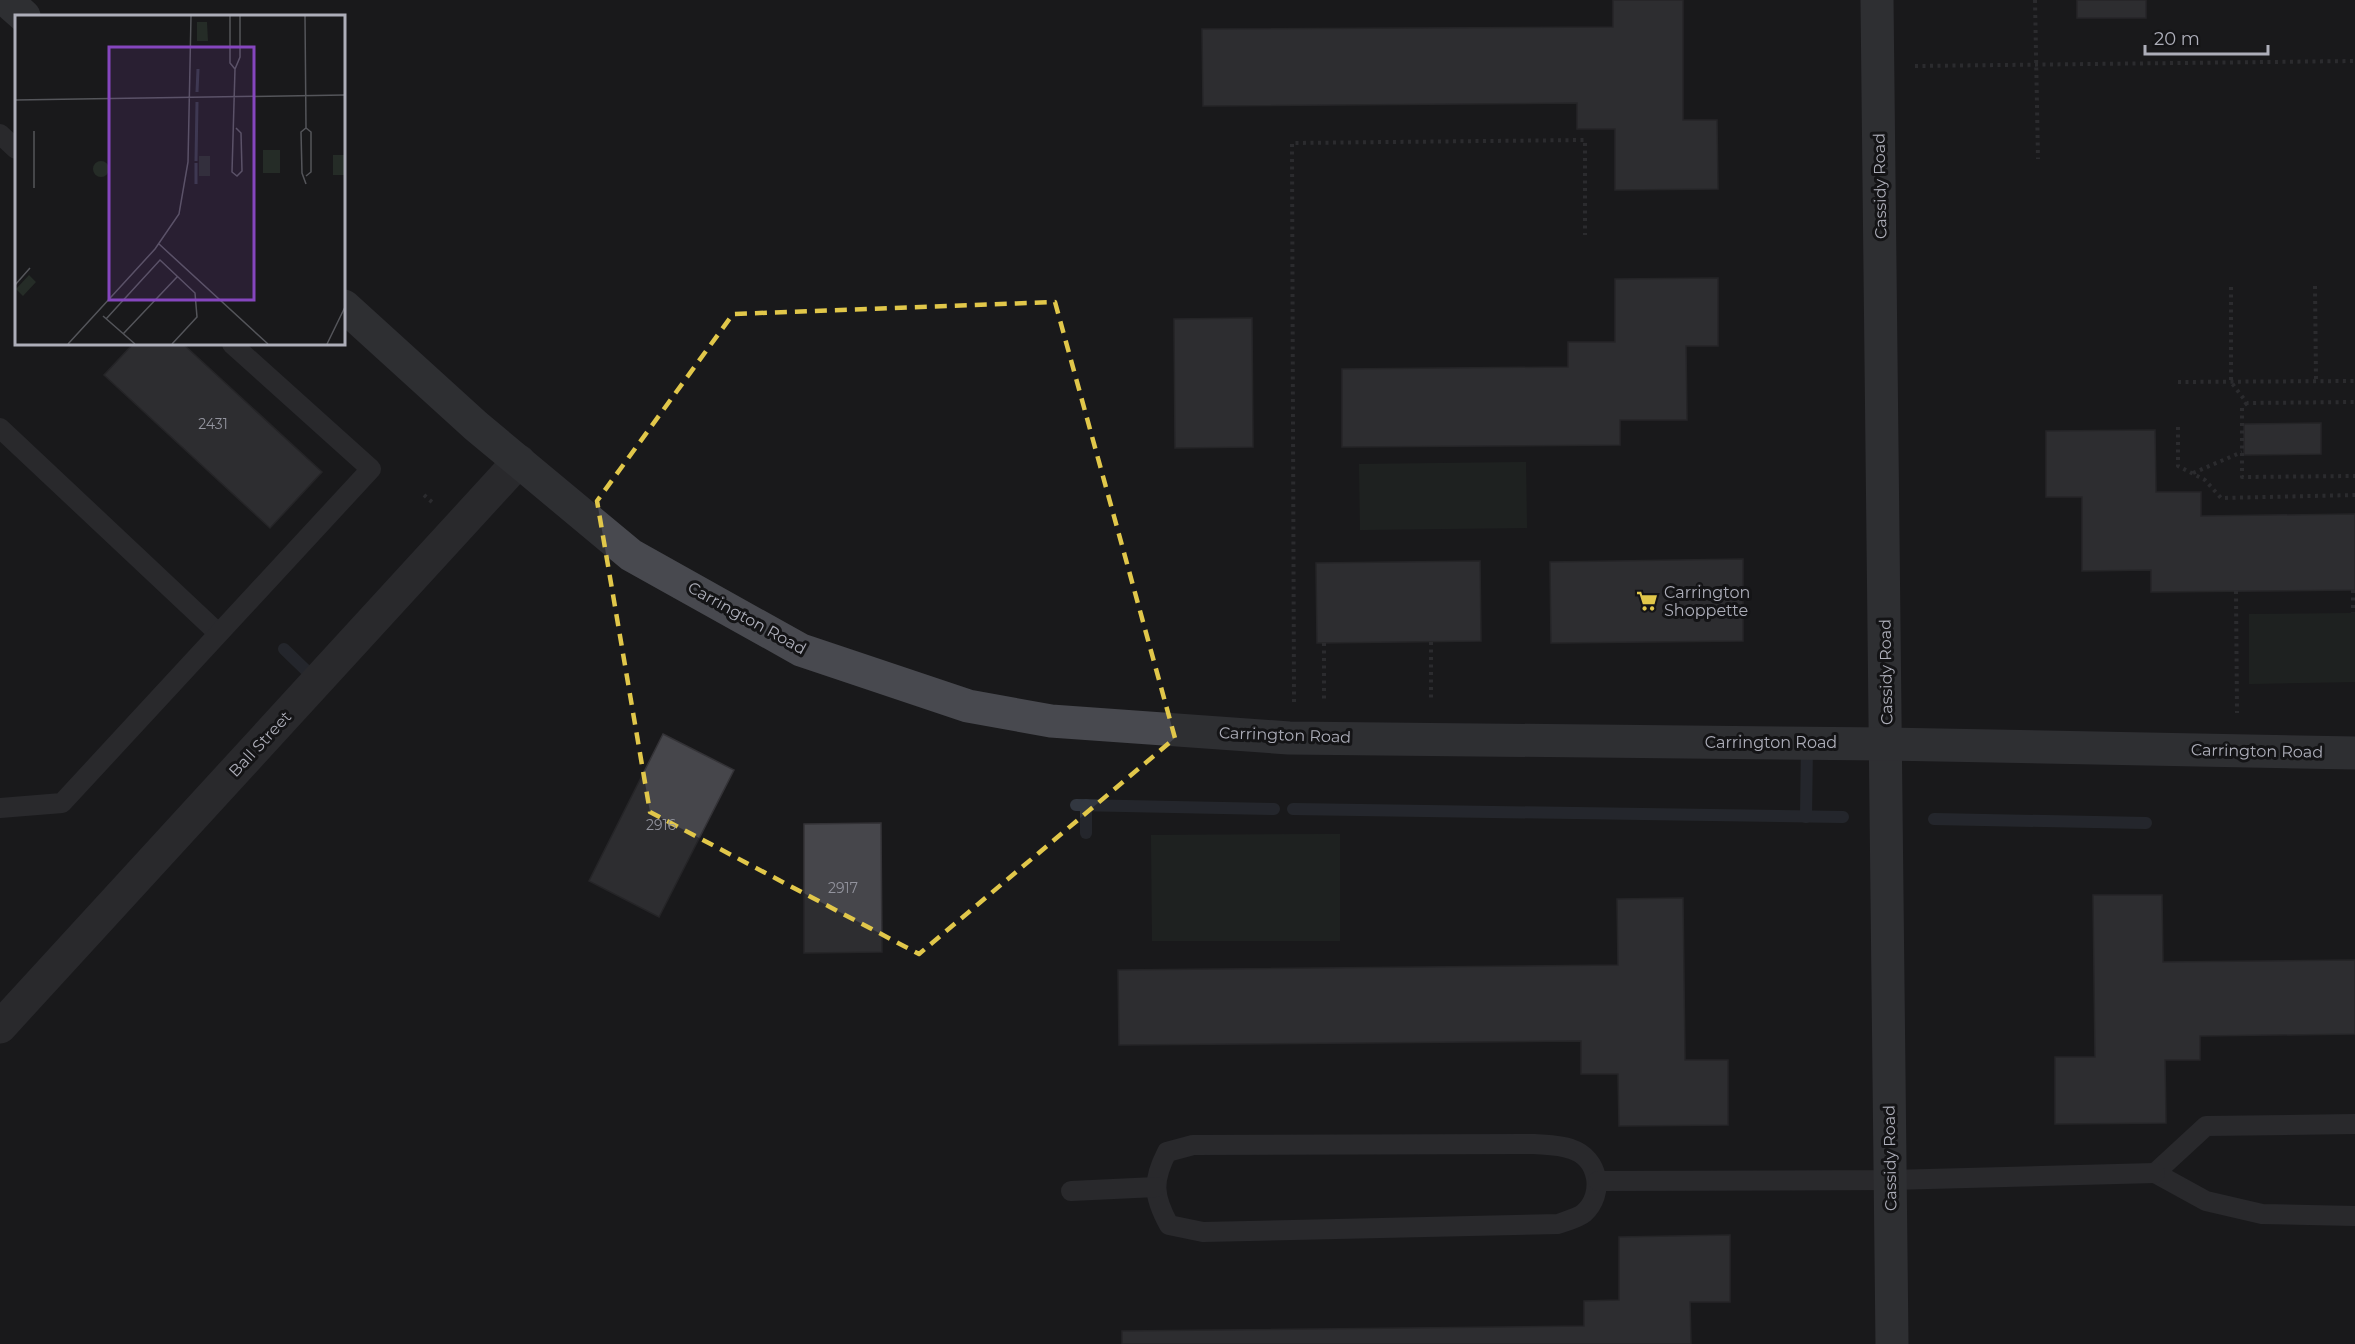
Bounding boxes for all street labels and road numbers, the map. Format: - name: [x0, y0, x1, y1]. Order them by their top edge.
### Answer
- street label: Cassidy Road: [1870, 133, 1890, 239]
- street label: Carrington Road: [684, 578, 810, 658]
- street label: Cassidy Road: [1876, 619, 1896, 725]
- street label: Ball Street: [225, 707, 295, 781]
- street label: Carrington Road: [1219, 723, 1351, 747]
- street label: Carrington Road: [1705, 733, 1837, 752]
- street label: Carrington Road: [2191, 740, 2323, 762]
- street label: Cassidy Road: [1880, 1105, 1900, 1211]

